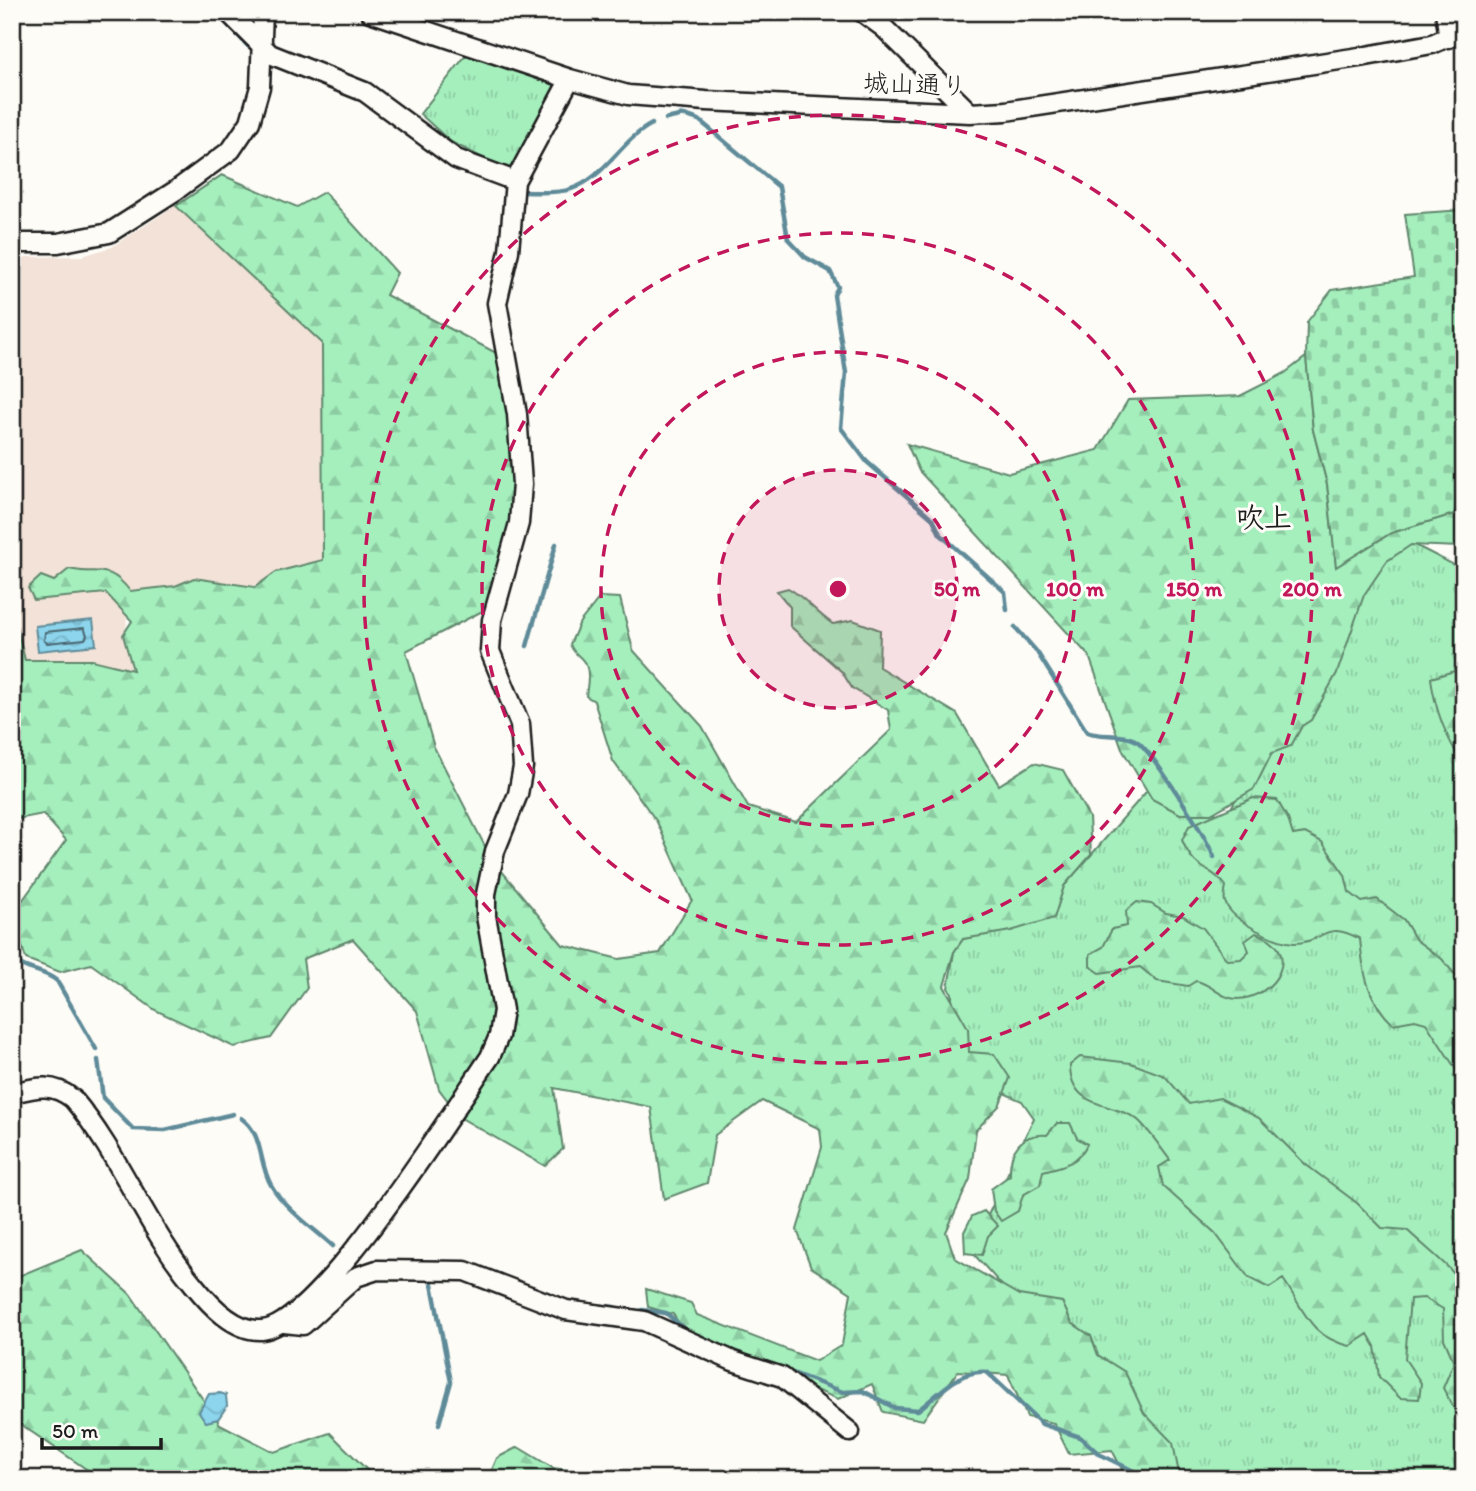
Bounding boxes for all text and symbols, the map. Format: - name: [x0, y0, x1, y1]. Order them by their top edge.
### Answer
- street label: 城山通り: [862, 66, 968, 102]
- district label: 吹上: [1236, 500, 1292, 534]
- text: 50 m: [934, 576, 981, 601]
- text: 100 m: [1046, 576, 1104, 601]
- text: 150 m: [1166, 576, 1222, 601]
- text: 200 m: [1282, 576, 1342, 601]
- centre of rings: [826, 577, 850, 601]
- scale bar: [42, 1407, 161, 1451]
- text: 50 m: [52, 1418, 99, 1443]

